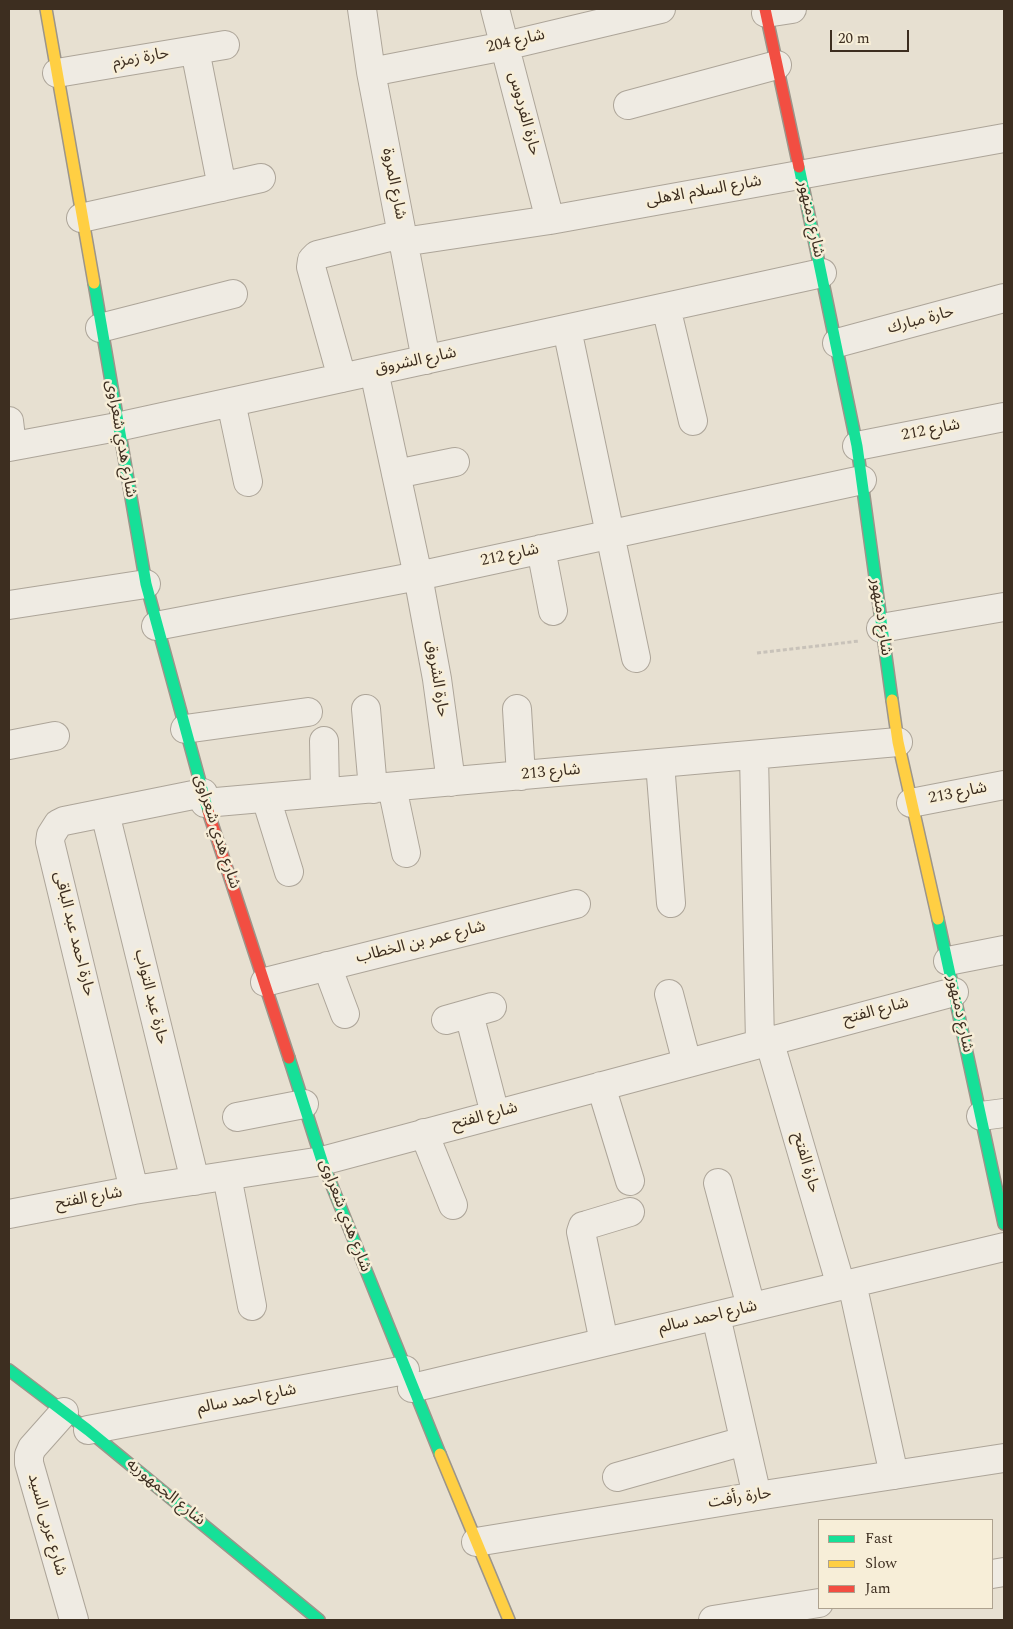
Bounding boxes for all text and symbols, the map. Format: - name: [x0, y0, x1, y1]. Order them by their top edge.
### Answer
- scale bar: [833, 20, 912, 52]
- street label: شارع 204: [485, 26, 547, 58]
- text: 20 m: [838, 27, 870, 50]
- street label: حارة زمزم: [111, 45, 171, 73]
- street label: حارة الفردوس: [503, 70, 543, 158]
- street label: شارع المروة: [377, 147, 409, 221]
- street label: شارع السلام الاهلى: [645, 172, 763, 212]
- street label: شارع دمنهور: [792, 179, 828, 259]
- street label: حارة مبارك: [886, 303, 956, 339]
- street label: شارع الشروق: [374, 344, 458, 380]
- street label: شارع هدي شعراوى: [100, 379, 140, 499]
- street label: شارع 212: [900, 416, 962, 446]
- street label: شارع 212: [479, 540, 541, 572]
- street label: شارع دمنهور: [865, 577, 895, 657]
- street label: حارة الشروق: [420, 639, 452, 719]
- street label: شارع 213: [521, 761, 581, 785]
- street label: شارع هدي شعراوى: [188, 772, 244, 892]
- street label: شارع 213: [927, 779, 989, 809]
- street label: حارة احمد عبد الباقى: [48, 870, 98, 998]
- street label: شارع عمر بن الخطاب: [354, 918, 488, 968]
- street label: حارة عبد التواب: [129, 948, 171, 1046]
- street label: شارع دمنهور: [941, 974, 977, 1054]
- street label: شارع الفتح: [841, 994, 911, 1030]
- street label: شارع الفتح: [450, 1099, 520, 1135]
- street label: حارة الفتح: [787, 1131, 823, 1195]
- street label: شارع هدي شعراوى: [314, 1157, 374, 1275]
- street label: شارع الفتح: [54, 1184, 124, 1214]
- street label: شارع احمد سالم: [657, 1297, 759, 1339]
- street label: شارع احمد سالم: [196, 1381, 298, 1419]
- street label: شارع الجمهوريه: [122, 1455, 208, 1531]
- street label: شارع عربى السيد: [22, 1472, 70, 1578]
- street label: حارة رأفت: [707, 1485, 773, 1513]
- legend: [818, 1519, 993, 1609]
- text: Fast: [865, 1527, 893, 1550]
- text: Slow: [865, 1552, 897, 1575]
- text: Jam: [865, 1577, 891, 1600]

